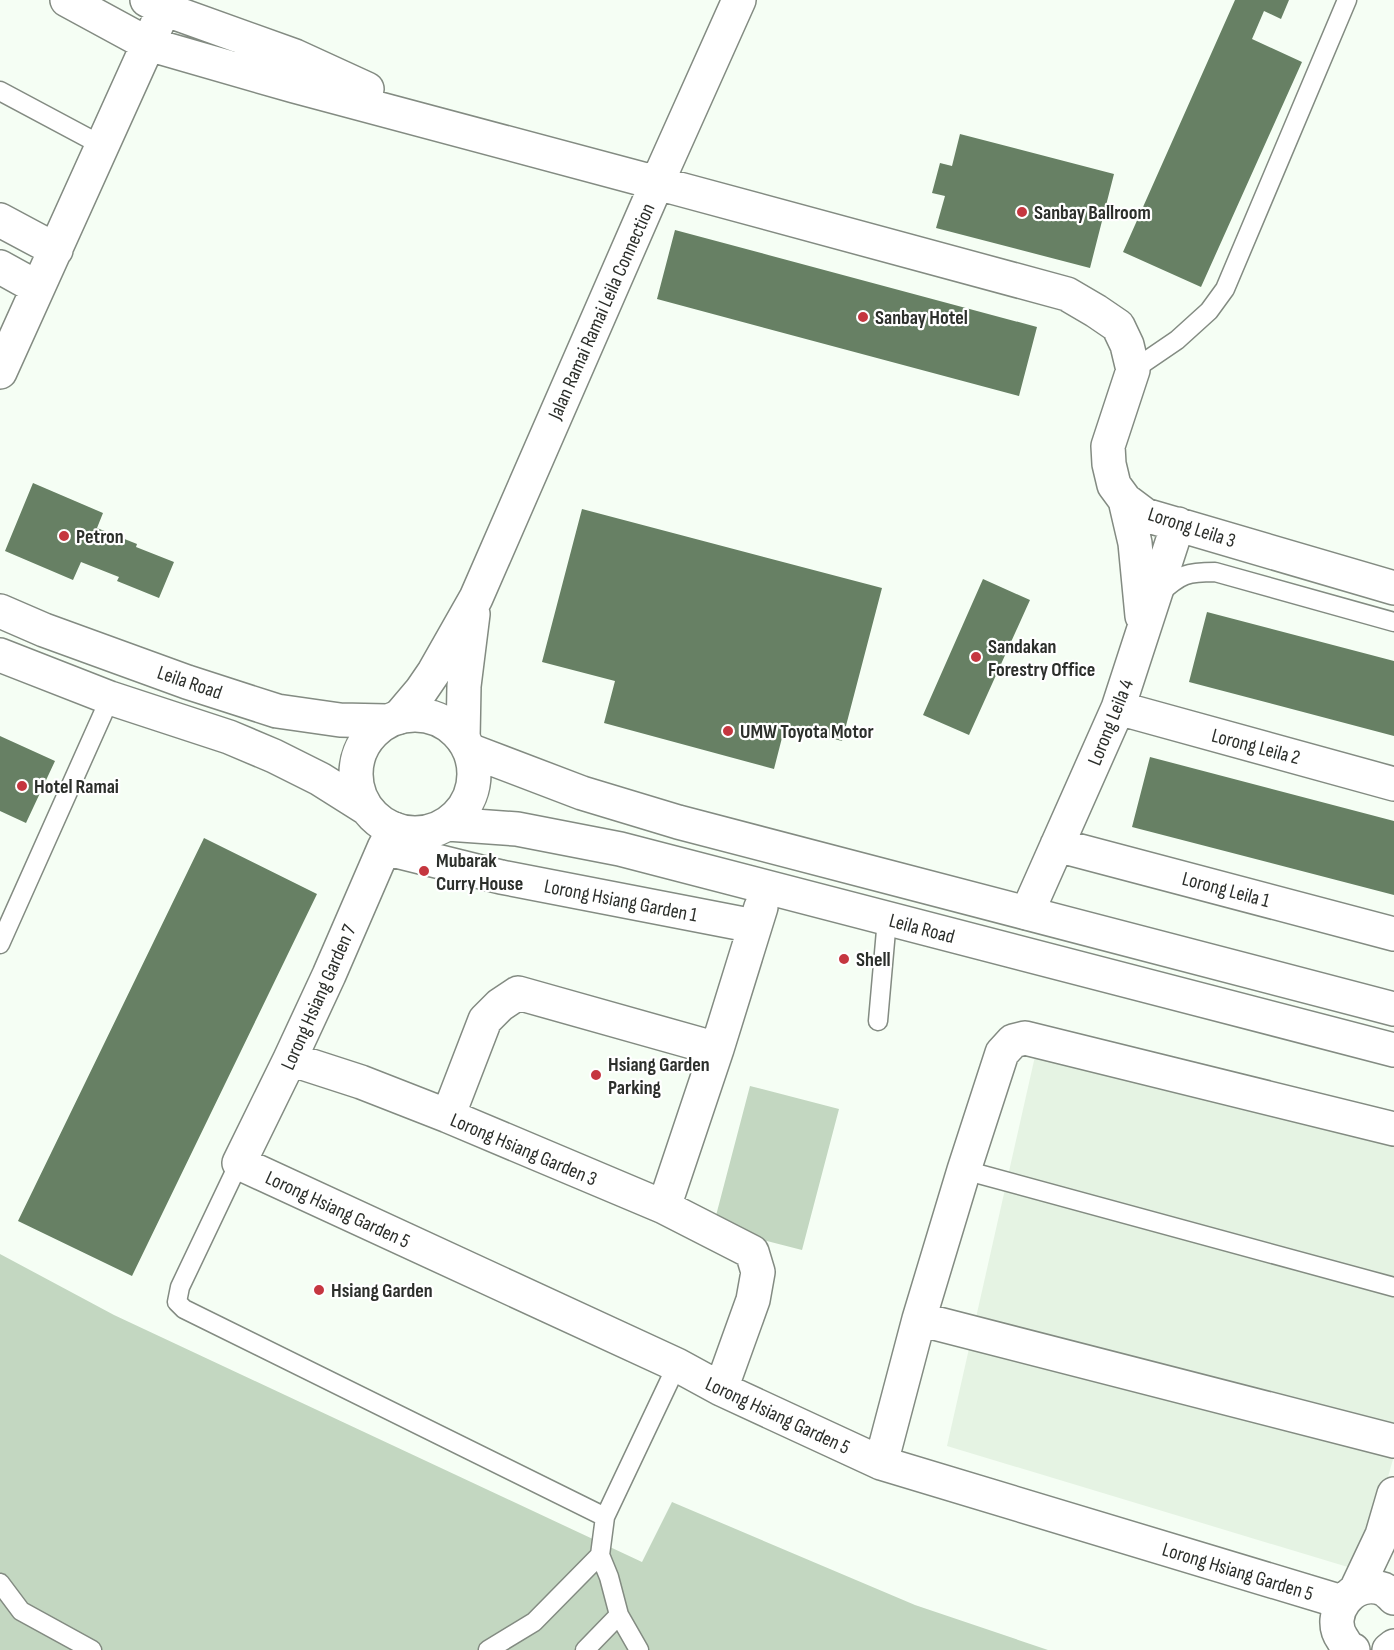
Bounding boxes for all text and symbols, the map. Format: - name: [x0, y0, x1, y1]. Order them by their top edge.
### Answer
- street label: Jalan Ramai Ramai Leila Connection: [543, 200, 661, 424]
- place label: Sanbay Ballroom: [1034, 201, 1151, 225]
- marker: Sanbay Ballroom: [1015, 205, 1029, 219]
- place label: Sanbay Hotel: [875, 306, 968, 330]
- marker: Sanbay Hotel: [856, 310, 870, 324]
- street label: Lorong Leila 3: [1145, 503, 1239, 553]
- place label: Petron: [76, 525, 124, 549]
- marker: Petron: [57, 529, 71, 543]
- place label: Sandakan Forestry Office: [988, 635, 1095, 682]
- marker: Sandakan Forestry Office: [969, 650, 983, 664]
- street label: Leila Road: [154, 661, 225, 705]
- street label: Lorong Leila 4: [1083, 676, 1139, 769]
- place label: UMW Toyota Motor: [740, 720, 874, 744]
- marker: UMW Toyota Motor: [721, 724, 735, 738]
- street label: Lorong Leila 2: [1209, 724, 1303, 770]
- place label: Hotel Ramai: [34, 775, 119, 799]
- marker: Hotel Ramai: [15, 779, 29, 793]
- place label: Mubarak Curry House: [436, 849, 523, 896]
- marker: Mubarak Curry House: [417, 864, 431, 878]
- street label: Lorong Leila 1: [1179, 867, 1272, 913]
- street label: Lorong Hsiang Garden 1: [542, 874, 699, 928]
- street label: Leila Road: [886, 909, 957, 949]
- street label: Lorong Hsiang Garden 7: [276, 921, 362, 1074]
- place label: Shell: [856, 948, 891, 972]
- marker: Shell: [837, 952, 851, 966]
- place label: Hsiang Garden Parking: [608, 1053, 710, 1100]
- marker: Hsiang Garden Parking: [589, 1068, 603, 1082]
- street label: Lorong Hsiang Garden 3: [447, 1108, 601, 1192]
- street label: Lorong Hsiang Garden 5: [262, 1166, 414, 1254]
- place label: Hsiang Garden: [331, 1279, 433, 1303]
- marker: Hsiang Garden: [312, 1283, 326, 1297]
- street label: Lorong Hsiang Garden 5: [702, 1372, 854, 1460]
- street label: Lorong Hsiang Garden 5: [1159, 1538, 1316, 1606]

